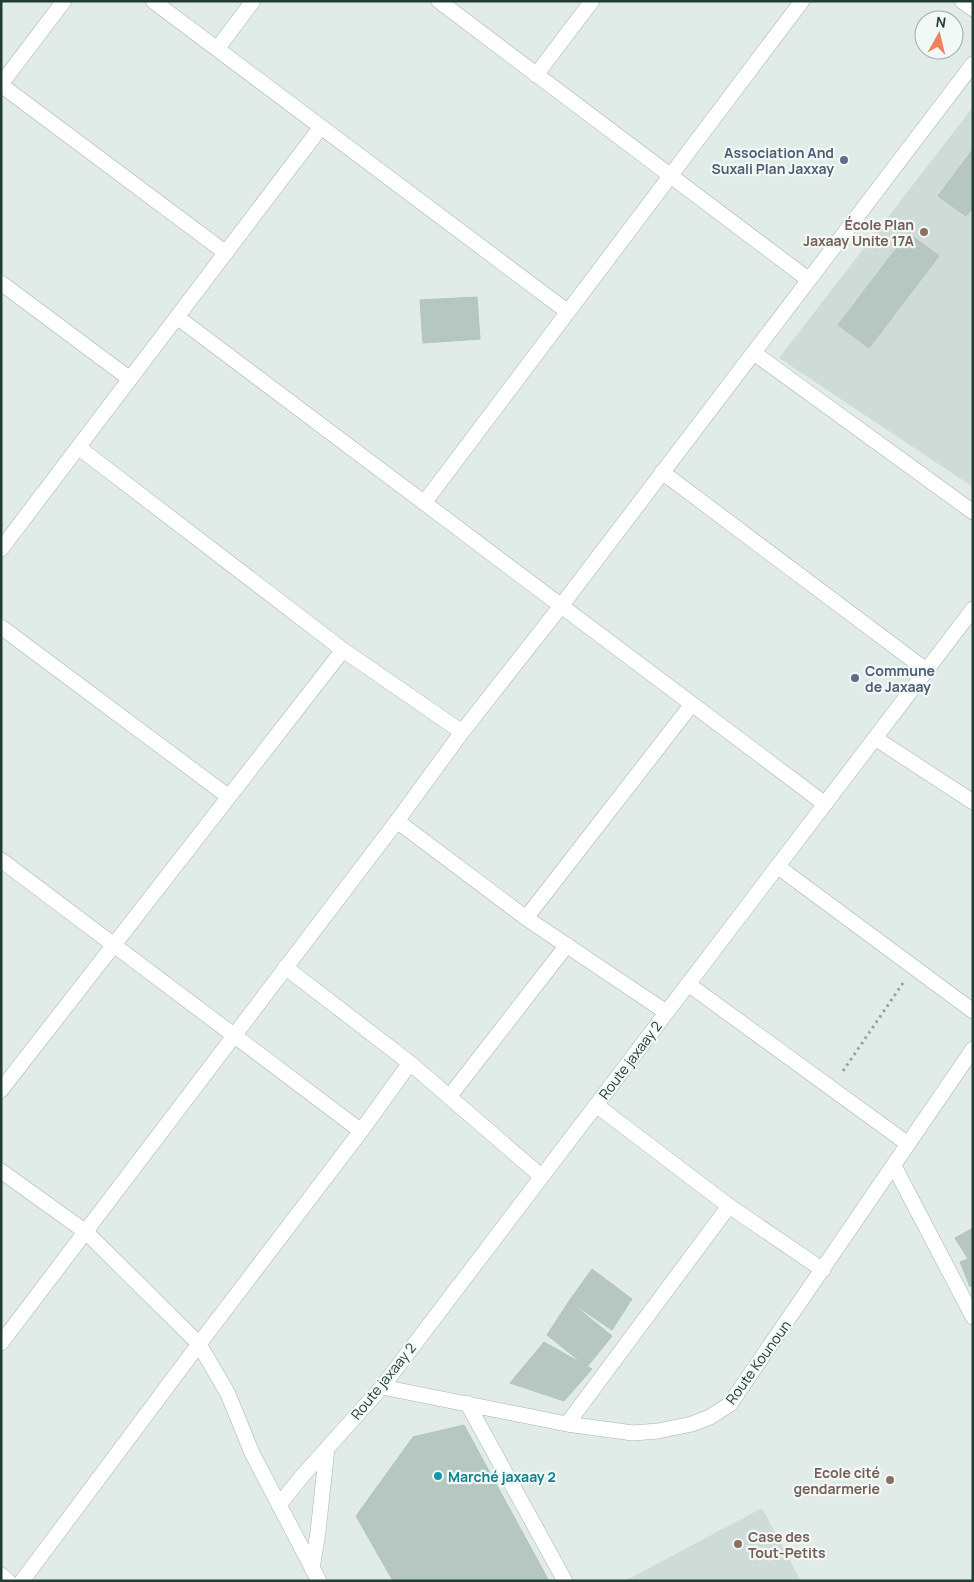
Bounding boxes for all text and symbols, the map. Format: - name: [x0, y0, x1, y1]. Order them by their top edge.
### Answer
- north arrow: [914, 10, 964, 60]
- text: N: [935, 12, 947, 32]
- place label: Association And Suxali Plan Jaxxay: [712, 143, 834, 178]
- marker: Association And Suxali Plan Jaxxay: [838, 154, 850, 166]
- place label: École Plan Jaxaay Unite 17A: [803, 215, 915, 250]
- marker: École Plan Jaxaay Unite 17A: [918, 226, 930, 238]
- place label: Commune de Jaxaay: [865, 661, 935, 696]
- marker: Commune de Jaxaay: [849, 672, 861, 684]
- street label: Route jaxaay 2: [594, 1017, 666, 1103]
- street label: Route Kounoun: [721, 1316, 795, 1408]
- street label: Route jaxaay 2: [346, 1339, 420, 1423]
- place label: Ecole cité gendarmerie: [793, 1463, 880, 1498]
- place label: Marché jaxaay 2: [448, 1467, 556, 1486]
- marker: Marché jaxaay 2: [432, 1470, 444, 1482]
- marker: Ecole cité gendarmerie: [884, 1474, 896, 1486]
- place label: Case des Tout-Petits: [748, 1527, 826, 1562]
- marker: Case des Tout-Petits: [732, 1538, 744, 1550]

